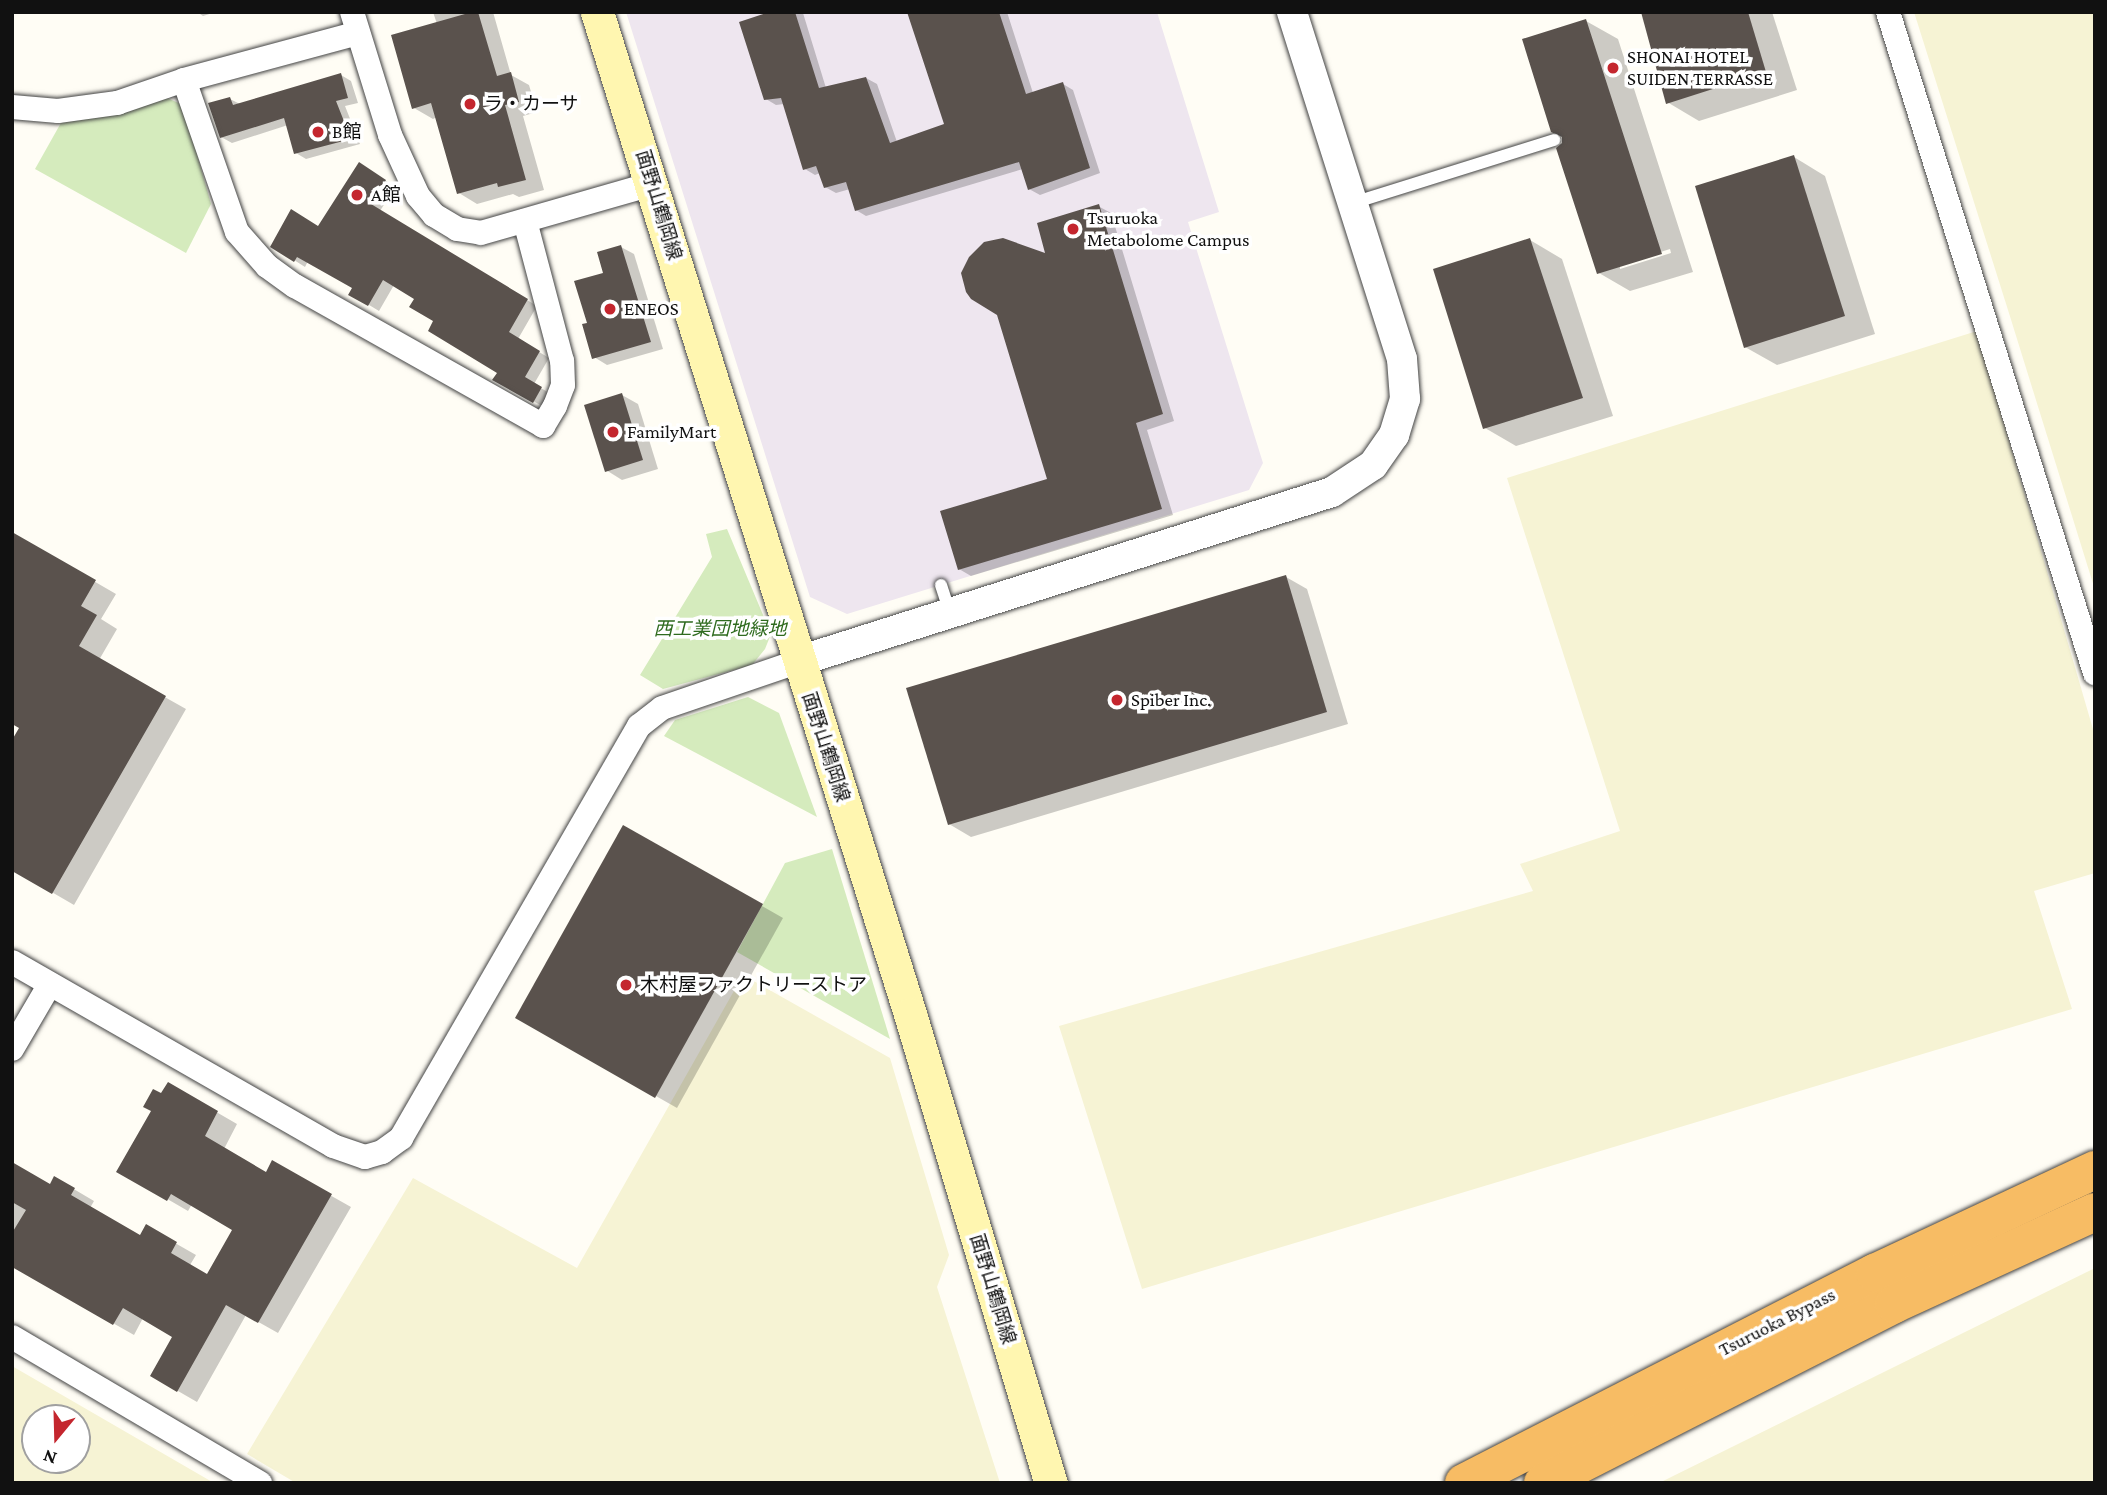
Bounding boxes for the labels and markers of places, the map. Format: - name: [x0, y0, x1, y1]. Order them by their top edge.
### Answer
- place label: SHONAI HOTEL SUIDEN TERRASSE: [1627, 46, 1773, 90]
- marker: SHONAI HOTEL SUIDEN TERRASSE: [1605, 60, 1621, 76]
- place label: ラ・カーサ: [484, 93, 579, 115]
- marker: ラ・カーサ: [462, 96, 478, 112]
- place label: B館: [332, 121, 361, 143]
- marker: B館: [310, 124, 326, 140]
- place label: A館: [371, 184, 401, 206]
- marker: A館: [349, 187, 365, 203]
- place label: Tsuruoka Metabolome Campus: [1087, 207, 1250, 251]
- marker: Tsuruoka Metabolome Campus: [1065, 221, 1081, 237]
- place label: ENEOS: [624, 298, 679, 320]
- marker: ENEOS: [602, 301, 618, 317]
- place label: FamilyMart: [627, 421, 716, 443]
- marker: FamilyMart: [605, 424, 621, 440]
- place label: Spiber Inc.: [1131, 689, 1211, 711]
- marker: Spiber Inc.: [1109, 692, 1125, 708]
- place label: 木村屋ファクトリーストア: [640, 974, 868, 996]
- marker: 木村屋ファクトリーストア: [618, 977, 634, 993]

